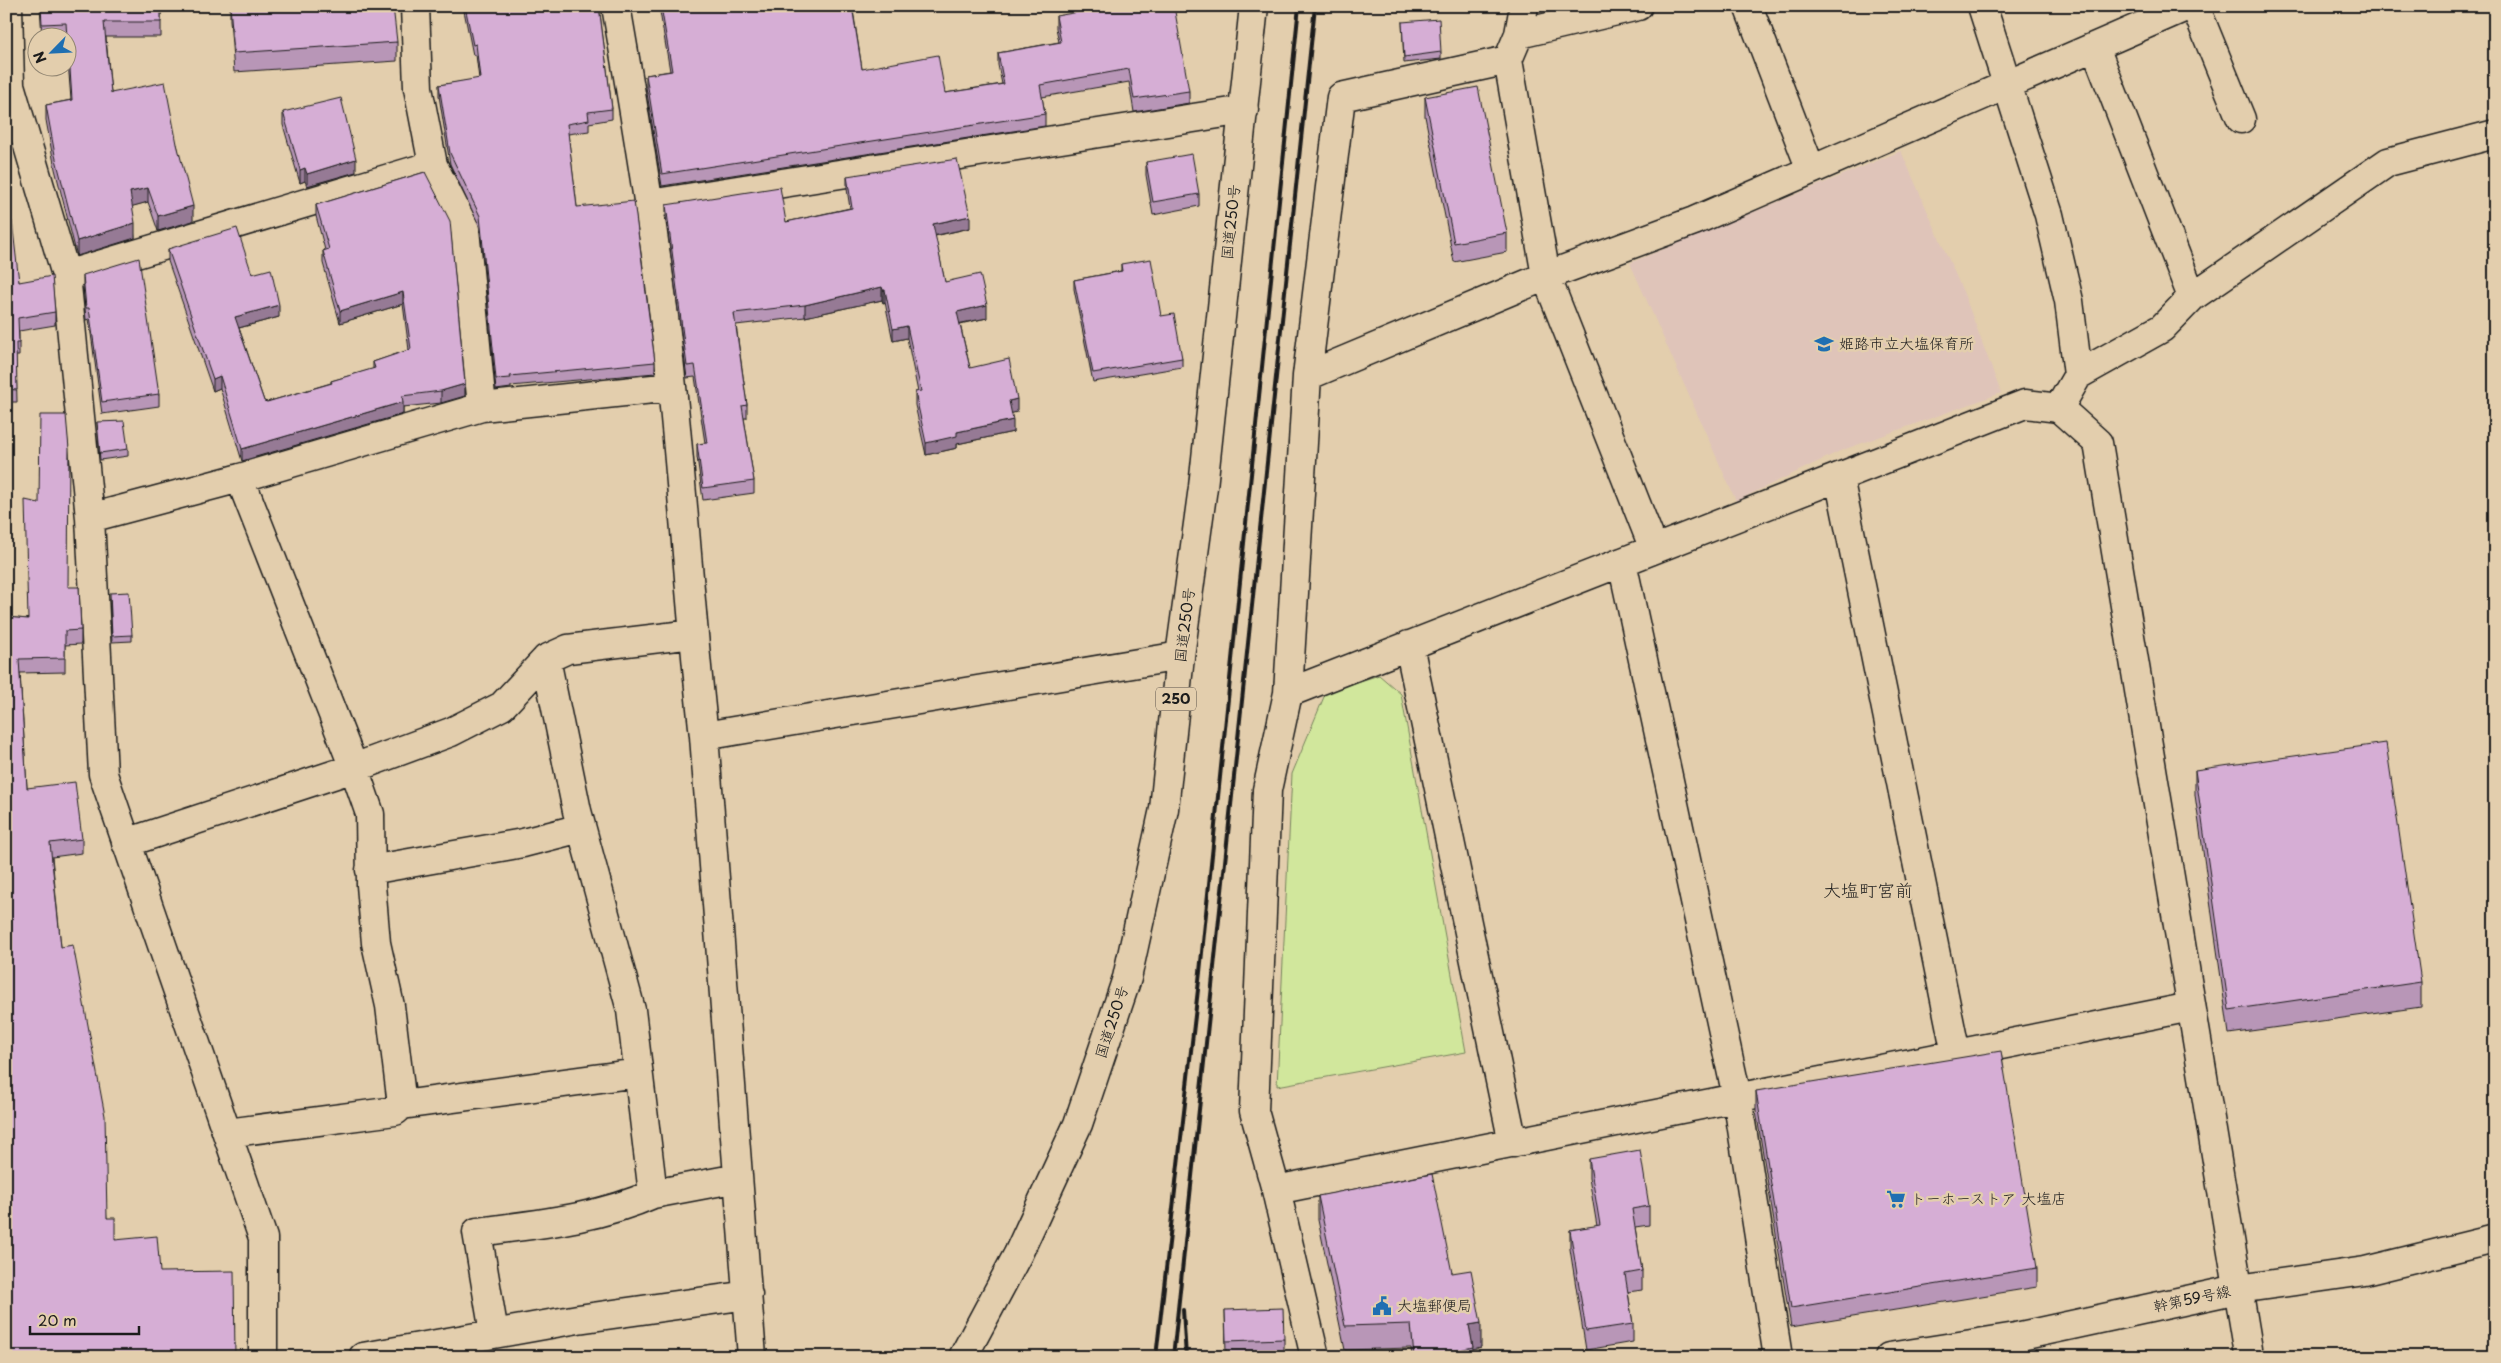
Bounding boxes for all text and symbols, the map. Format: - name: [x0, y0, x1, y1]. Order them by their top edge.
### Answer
- north arrow: [28, 28, 78, 78]
- text: N: [28, 48, 52, 67]
- street label: 国道250号: [1214, 183, 1245, 261]
- place label: 姫路市立大塩保育所: [1839, 331, 1974, 354]
- school or university icon: 姫路市立大塩保育所: [1813, 333, 1835, 355]
- street label: 国道250号: [1167, 586, 1200, 664]
- road number: 250: [1156, 688, 1196, 711]
- district label: 大塩町宮前: [1823, 876, 1913, 903]
- street label: 国道250号: [1088, 982, 1133, 1061]
- place label: トーホーストア 大塩店: [1911, 1186, 2066, 1209]
- supermarket icon: トーホーストア 大塩店: [1885, 1188, 1907, 1210]
- street label: 幹第59号線: [2151, 1278, 2233, 1317]
- place label: 大塩郵便局: [1397, 1293, 1472, 1316]
- public building icon: 大塩郵便局: [1371, 1295, 1393, 1317]
- scale bar: [30, 1303, 139, 1335]
- text: 20 m: [38, 1308, 77, 1331]

